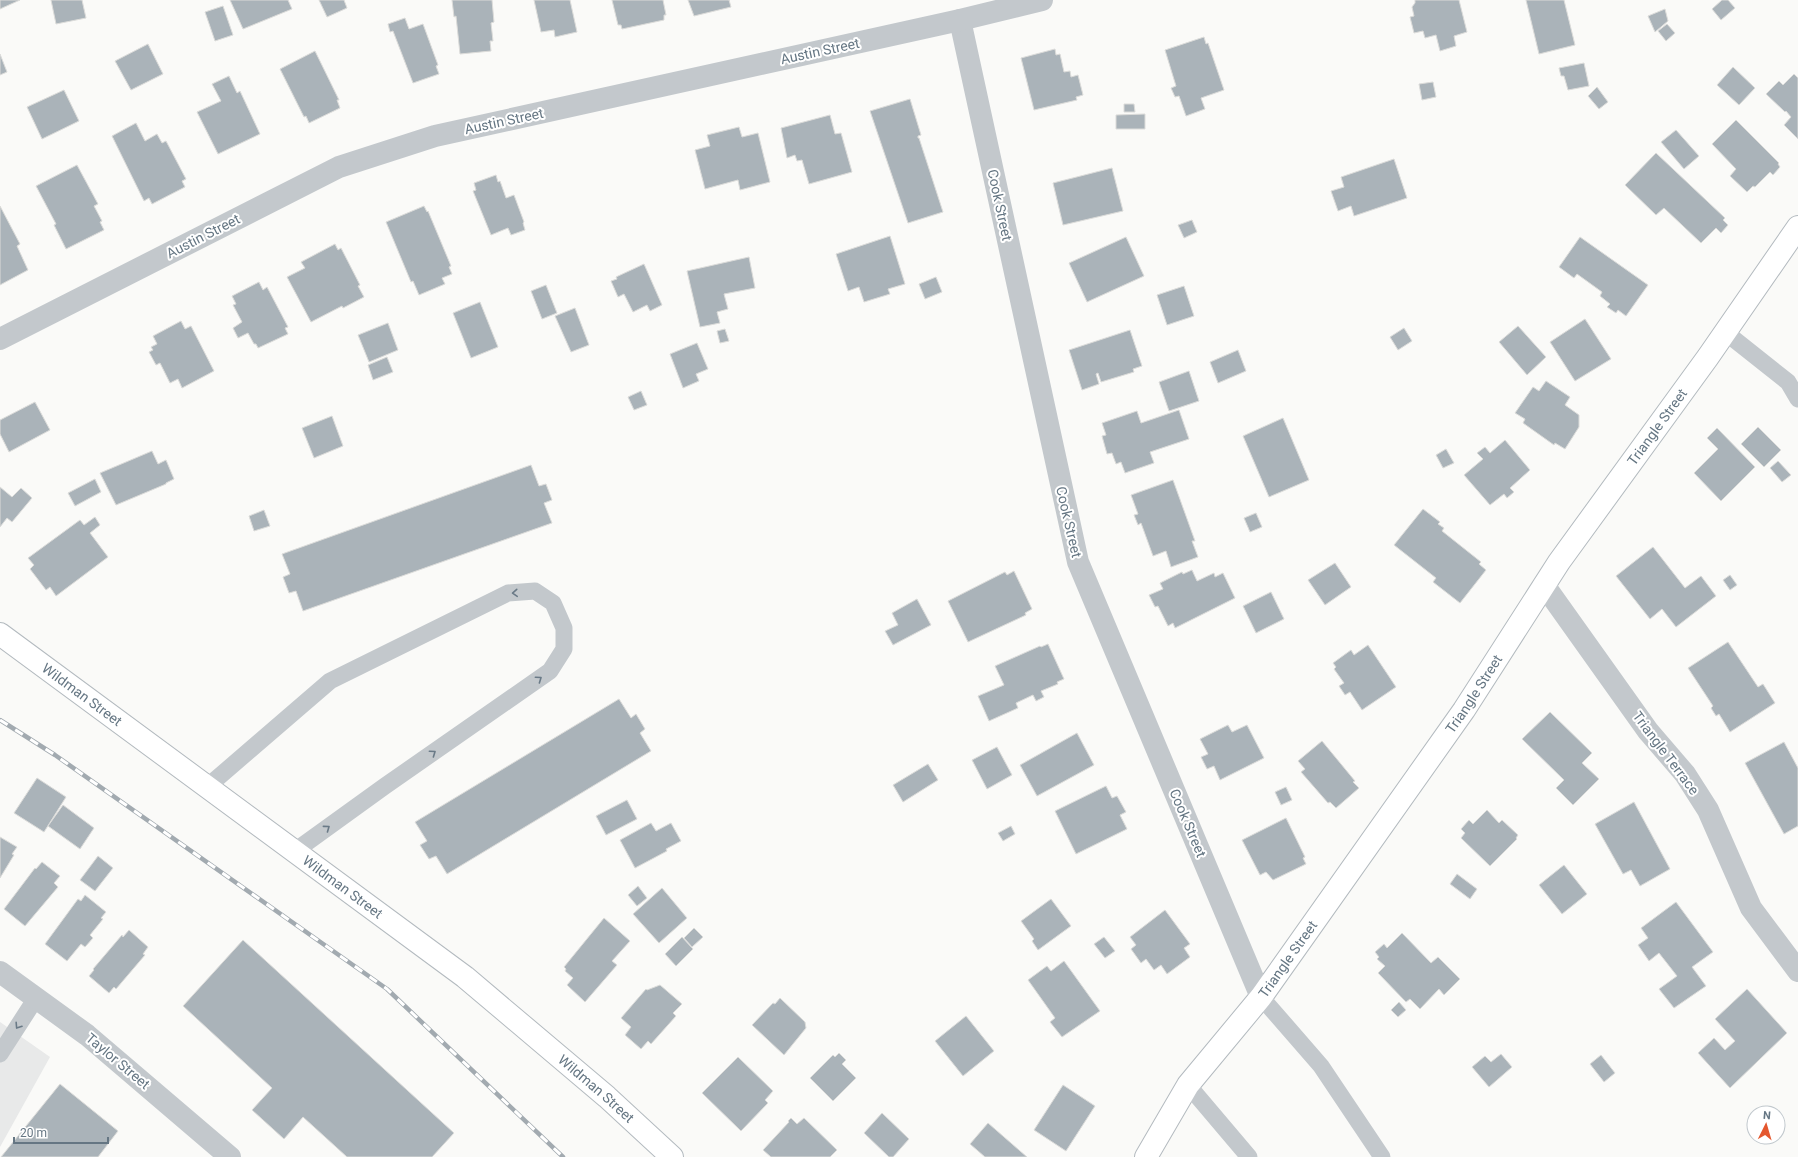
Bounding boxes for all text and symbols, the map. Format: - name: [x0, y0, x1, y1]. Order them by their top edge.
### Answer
- street label: Austin Street: [779, 35, 861, 67]
- street label: Austin Street: [463, 105, 545, 137]
- street label: Cook Street: [985, 168, 1015, 243]
- street label: Austin Street: [164, 210, 243, 261]
- street label: Triangle Street: [1624, 385, 1690, 468]
- street label: Cook Street: [1053, 485, 1085, 560]
- one-way arrow: [512, 588, 518, 597]
- street label: Triangle Street: [1442, 651, 1506, 736]
- street label: Wildman Street: [39, 660, 125, 730]
- one-way arrow: [535, 677, 542, 684]
- street label: Triangle Terrace: [1630, 708, 1702, 798]
- one-way arrow: [428, 751, 435, 758]
- street label: Cook Street: [1166, 786, 1210, 860]
- one-way arrow: [322, 826, 329, 833]
- street label: Wildman Street: [300, 852, 386, 922]
- street label: Triangle Street: [1255, 917, 1321, 1001]
- one-way arrow: [16, 1022, 23, 1029]
- street label: Taylor Street: [83, 1030, 153, 1093]
- street label: Wildman Street: [555, 1051, 638, 1126]
- north arrow: [1746, 1105, 1786, 1145]
- text: N: [1762, 1109, 1771, 1122]
- scale bar: [14, 1119, 108, 1145]
- text: 20 m: [20, 1126, 47, 1140]

